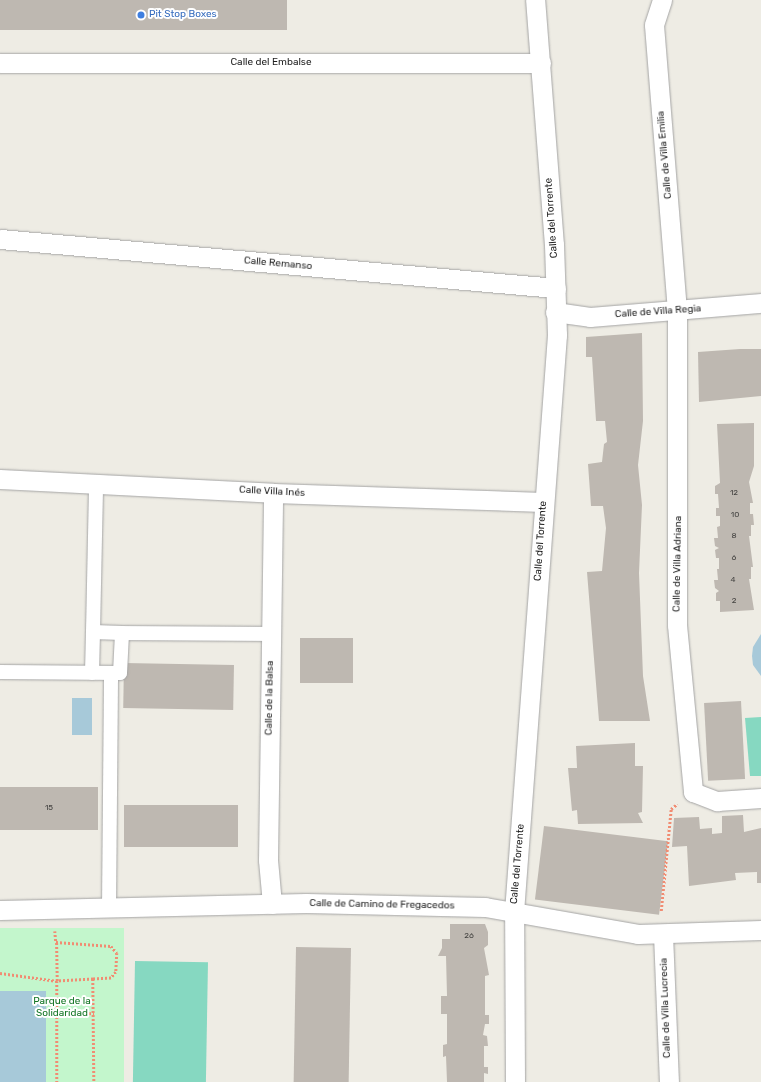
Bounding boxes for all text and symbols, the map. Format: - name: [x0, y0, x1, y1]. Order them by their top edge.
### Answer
- place label: Pit Stop Boxes: [149, 9, 217, 21]
- marker: Pit Stop Boxes: [136, 10, 146, 20]
- street label: Calle del Embalse: [230, 57, 312, 69]
- street label: Calle de Villa Emilia: [655, 110, 675, 200]
- street label: Calle del Torrente: [543, 177, 561, 259]
- street label: Calle Remanso: [243, 255, 313, 273]
- street label: Calle de Villa Regia: [614, 303, 702, 321]
- street label: Calle Villa Inés: [239, 484, 305, 500]
- house number: 12: [730, 488, 738, 498]
- street label: Calle del Torrente: [532, 500, 550, 582]
- house number: 10: [731, 510, 739, 520]
- street label: Calle de Villa Adriana: [671, 516, 685, 612]
- house number: 8: [731, 531, 737, 541]
- house number: 6: [732, 553, 736, 563]
- house number: 4: [731, 575, 735, 585]
- house number: 2: [732, 596, 736, 606]
- street label: Calle de la Balsa: [263, 661, 277, 735]
- house number: 15: [45, 803, 53, 813]
- street label: Calle del Torrente: [509, 823, 527, 905]
- street label: Calle de Camino de Fregacedos: [309, 898, 455, 912]
- house number: 26: [464, 931, 474, 941]
- street label: Calle de Villa Lucrecia: [658, 958, 674, 1058]
- park label: Parque de la Solidaridad: [33, 995, 91, 1018]

